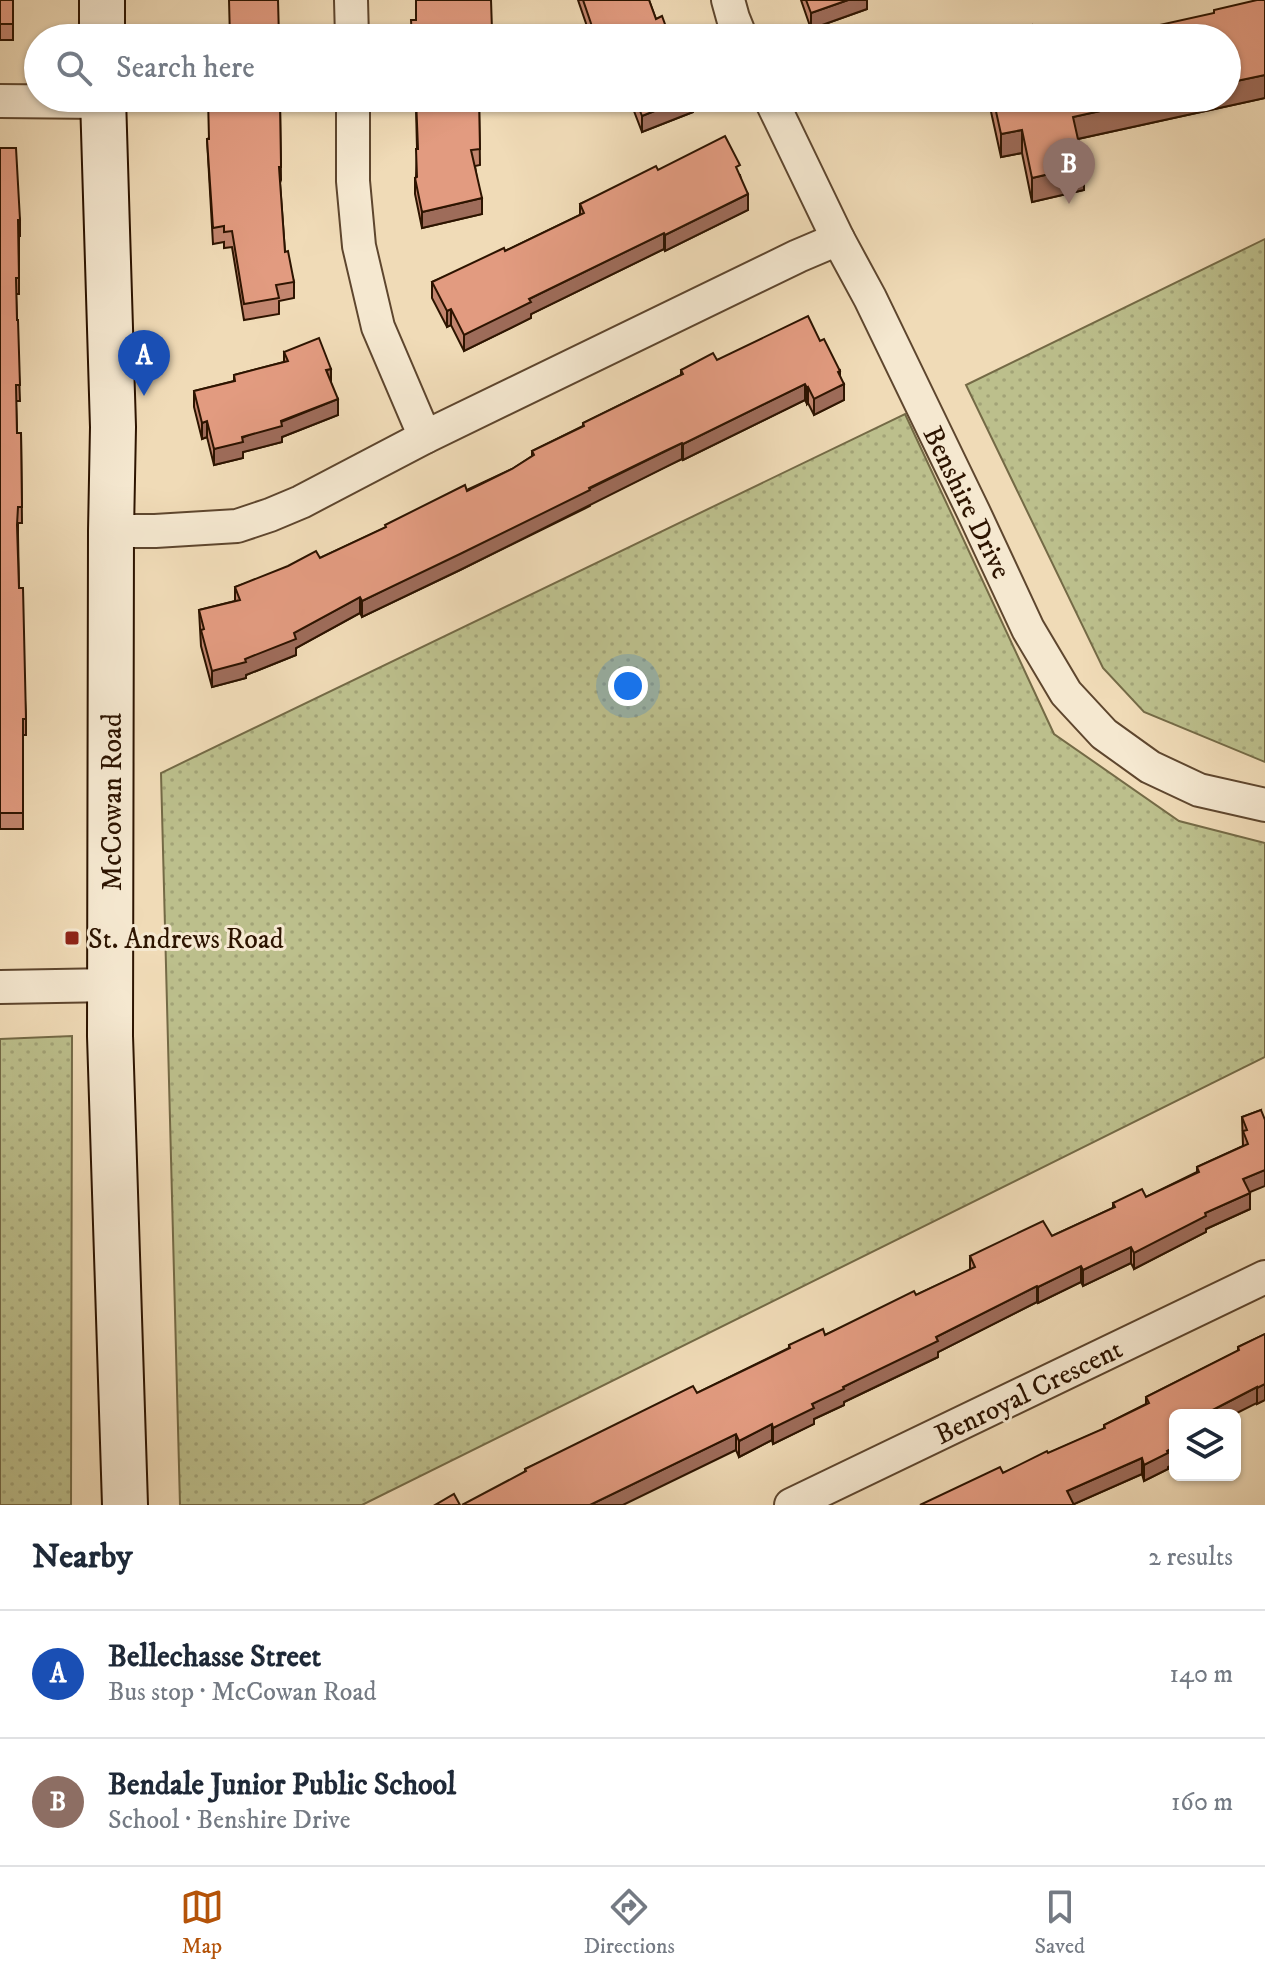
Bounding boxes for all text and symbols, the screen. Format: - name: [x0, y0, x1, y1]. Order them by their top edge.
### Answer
- search box: [24, 24, 1241, 112]
- icon: search: [52, 46, 96, 90]
- text: Search here: [116, 50, 255, 87]
- pin: B: [1043, 138, 1095, 204]
- pin: A: [118, 330, 170, 396]
- street label: Benshire Drive: [915, 421, 1019, 585]
- your location: [608, 666, 648, 706]
- street label: McCowan Road: [95, 713, 130, 891]
- place label: St. Andrews Road: [88, 922, 284, 957]
- marker: St. Andrews Road: [63, 929, 81, 947]
- street label: Benroyal Crescent: [929, 1332, 1128, 1453]
- map controls: [1169, 1409, 1241, 1481]
- button: layers: [1169, 1409, 1241, 1481]
- text: Nearby: [32, 1536, 133, 1578]
- text: 2 results: [1148, 1541, 1233, 1574]
- text: Bellechasse Street: [108, 1639, 321, 1676]
- text: A: [50, 1658, 66, 1691]
- text: 140 m: [1169, 1658, 1233, 1691]
- text: Bus stop · McCowan Road: [108, 1676, 377, 1709]
- text: Bendale Junior Public School: [108, 1767, 456, 1804]
- text: B: [50, 1786, 66, 1819]
- text: 160 m: [1171, 1786, 1233, 1819]
- text: School · Benshire Drive: [108, 1804, 351, 1837]
- tab: Map: [180, 1885, 224, 1960]
- tab: Directions: [584, 1885, 675, 1960]
- tab: Saved: [1035, 1885, 1085, 1960]

